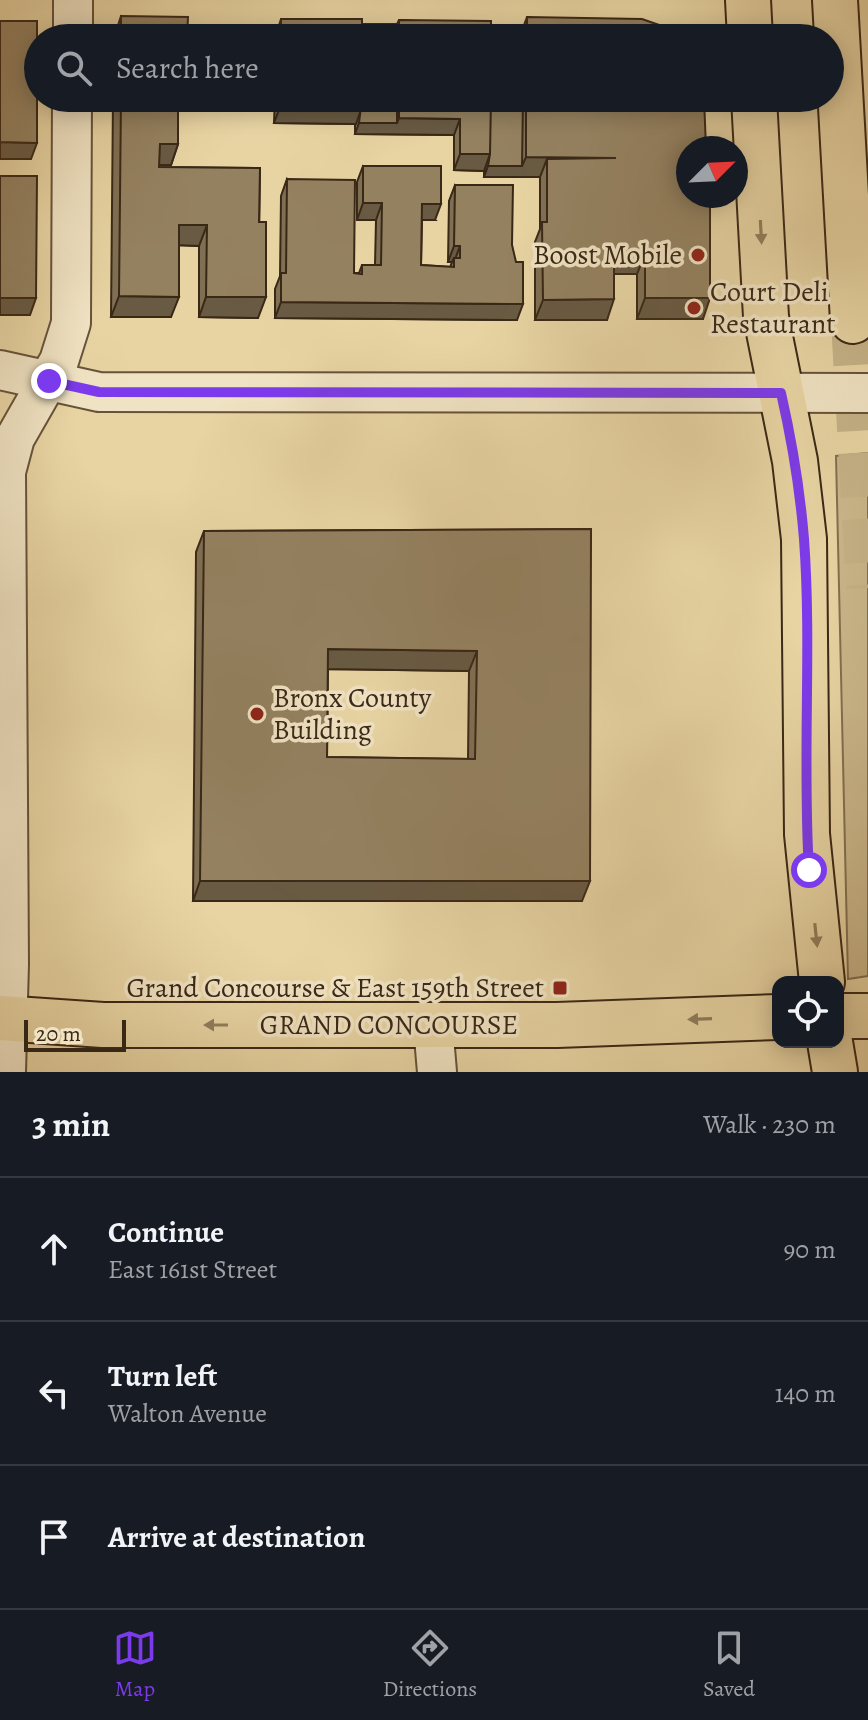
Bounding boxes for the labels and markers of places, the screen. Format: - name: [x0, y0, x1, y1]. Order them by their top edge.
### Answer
- place label: Boost Mobile: [533, 236, 682, 274]
- marker: Boost Mobile: [689, 246, 707, 264]
- place label: Court Deli Restaurant: [710, 273, 836, 343]
- marker: Court Deli Restaurant: [685, 299, 703, 317]
- place label: Bronx County Building: [273, 679, 432, 749]
- marker: Bronx County Building: [248, 705, 266, 723]
- place label: Grand Concourse & East 159th Street: [126, 969, 544, 1007]
- marker: Grand Concourse & East 159th Street: [551, 979, 569, 997]

